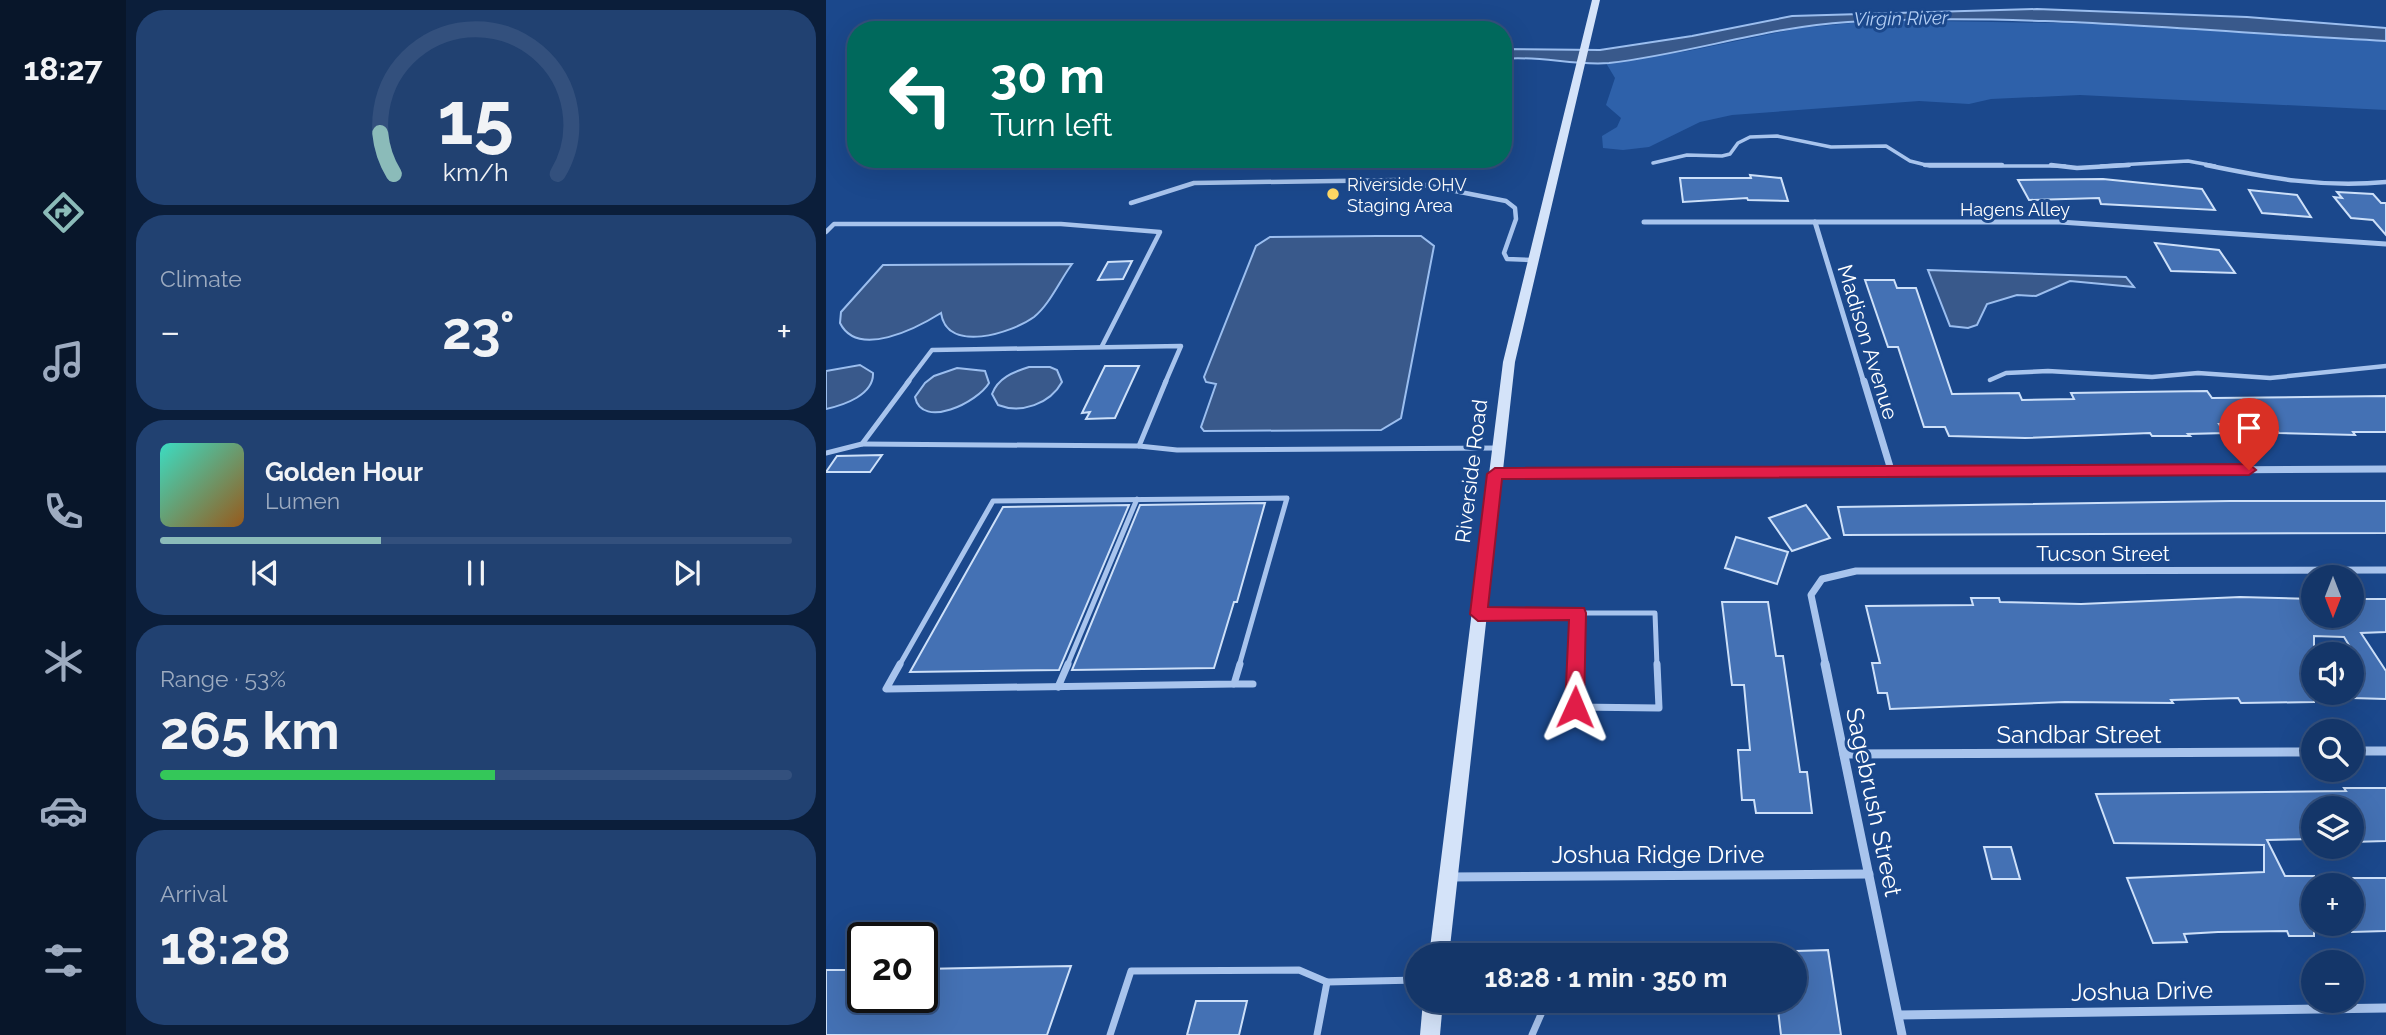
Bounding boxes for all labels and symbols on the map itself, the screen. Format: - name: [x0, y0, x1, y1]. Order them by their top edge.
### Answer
- water label: Virgin River: [1853, 6, 1950, 30]
- place label: Riverside OHV Staging Area: [1347, 174, 1467, 216]
- marker: Riverside OHV Staging Area: [1325, 186, 1341, 202]
- street label: Hagens Alley: [1960, 199, 2070, 220]
- street label: Madison Avenue: [1833, 262, 1903, 422]
- street label: Riverside Road: [1450, 398, 1492, 544]
- pin: [2219, 398, 2279, 470]
- street label: Tucson Street: [2036, 541, 2170, 566]
- north arrow: [2301, 565, 2364, 628]
- position arrow: [1538, 670, 1612, 744]
- street label: Sagebrush Street: [1840, 705, 1908, 899]
- street label: Sandbar Street: [1997, 720, 2161, 749]
- street label: Joshua Ridge Drive: [1552, 840, 1764, 869]
- speed limit sign: 20: [847, 922, 938, 1013]
- street label: Joshua Drive: [2071, 975, 2213, 1007]

